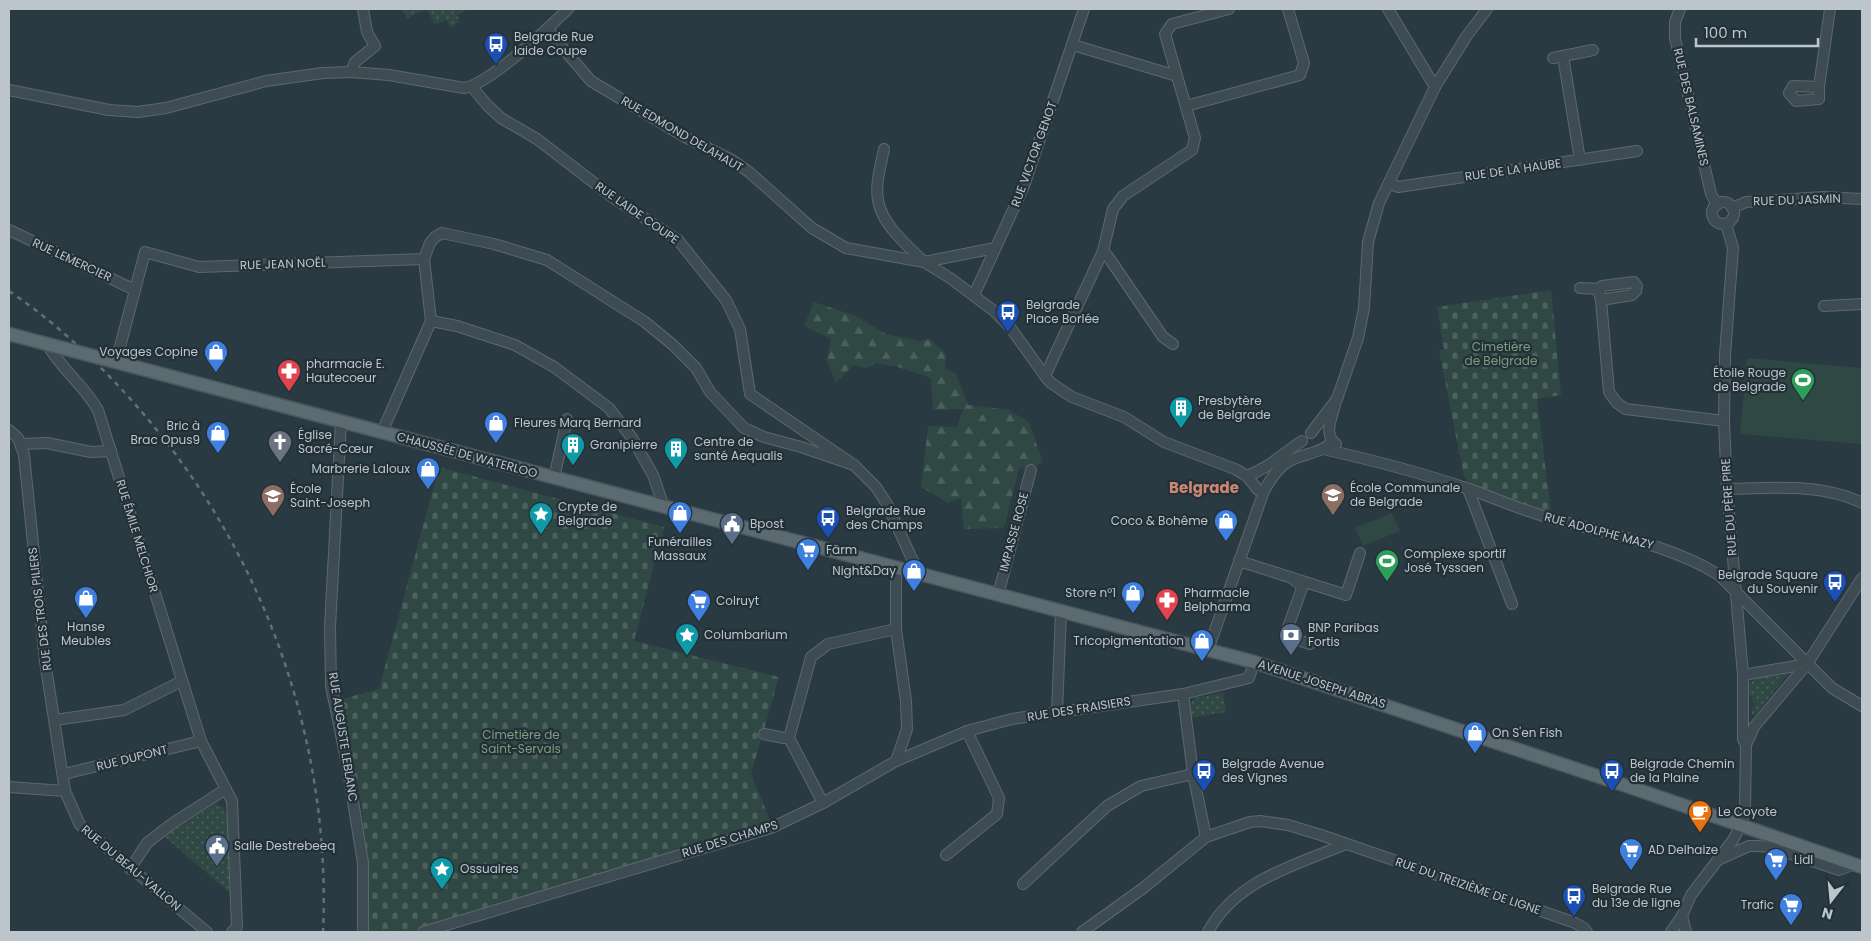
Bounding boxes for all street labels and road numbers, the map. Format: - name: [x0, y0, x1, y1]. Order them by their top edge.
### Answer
- street label: RUE DES BALSAMINES: [1670, 46, 1713, 167]
- street label: RUE EDMOND DELAHAUT: [618, 92, 747, 176]
- street label: RUE VICTOR GENOT: [1006, 98, 1061, 209]
- street label: RUE DE LA HAUBE: [1464, 154, 1562, 185]
- street label: RUE LAIDE COUPE: [592, 177, 683, 248]
- street label: RUE DU JASMIN: [1753, 189, 1841, 210]
- street label: RUE LEMERCIER: [30, 234, 115, 285]
- street label: RUE JEAN NOËL: [240, 254, 326, 273]
- street label: CHAUSSÉE DE WATERLOO: [395, 428, 539, 481]
- street label: RUE DU PÈRE PIRE: [1717, 458, 1740, 556]
- street label: RUE ÉMILE MELCHIOR: [112, 477, 163, 595]
- street label: IMPASSE ROSE: [995, 490, 1032, 574]
- street label: RUE ADOLPHE MAZY: [1543, 508, 1656, 553]
- street label: RUE DES TROIS PILIERS: [23, 546, 56, 672]
- street label: AVENUE JOSEPH ABRAS: [1256, 655, 1388, 712]
- street label: RUE AUGUSTE LEBLANC: [325, 671, 362, 803]
- street label: RUE DES FRAISIERS: [1026, 692, 1132, 725]
- street label: RUE DUPONT: [95, 740, 170, 775]
- street label: RUE DES CHAMPS: [680, 816, 780, 861]
- street label: RUE DU BEAU-VALLON: [78, 821, 185, 914]
- street label: RUE DU TREIZIÈME DE LIGNE: [1393, 853, 1543, 918]

